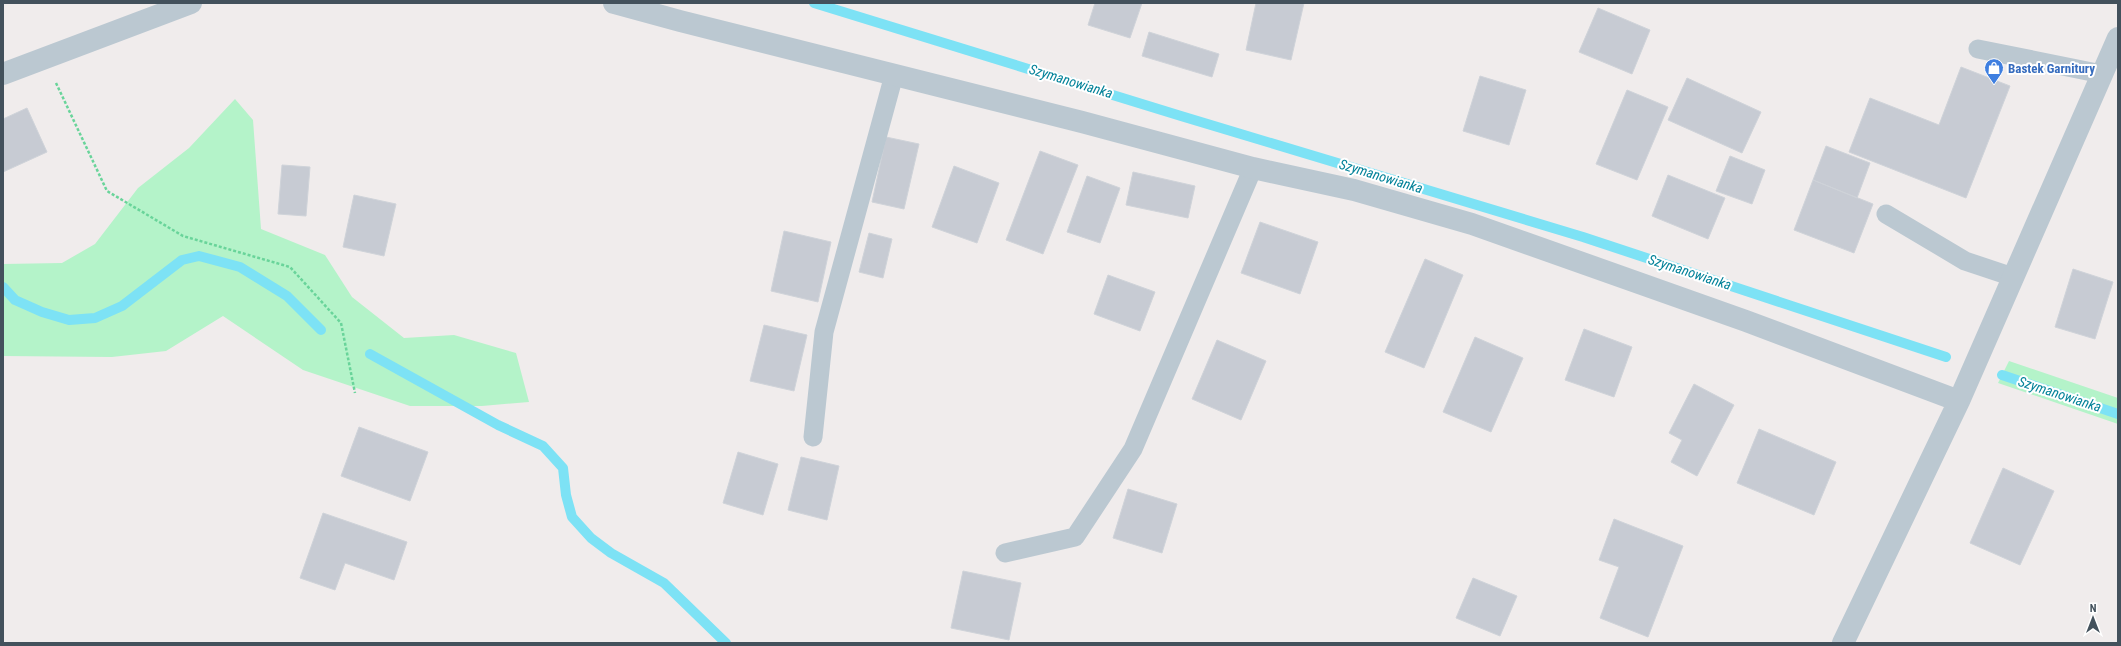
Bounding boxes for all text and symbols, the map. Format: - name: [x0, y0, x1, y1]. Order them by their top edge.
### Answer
- shop icon: Bastek Garnitury: [1983, 57, 2005, 85]
- water label: Szymanowianka: [1027, 61, 1115, 101]
- place label: Bastek Garnitury: [2008, 61, 2095, 76]
- water label: Szymanowianka: [1337, 156, 1425, 196]
- water label: Szymanowianka: [1646, 251, 1734, 293]
- water label: Szymanowianka: [2016, 373, 2104, 415]
- north arrow: [2073, 598, 2113, 638]
- text: N: [2090, 602, 2097, 615]

